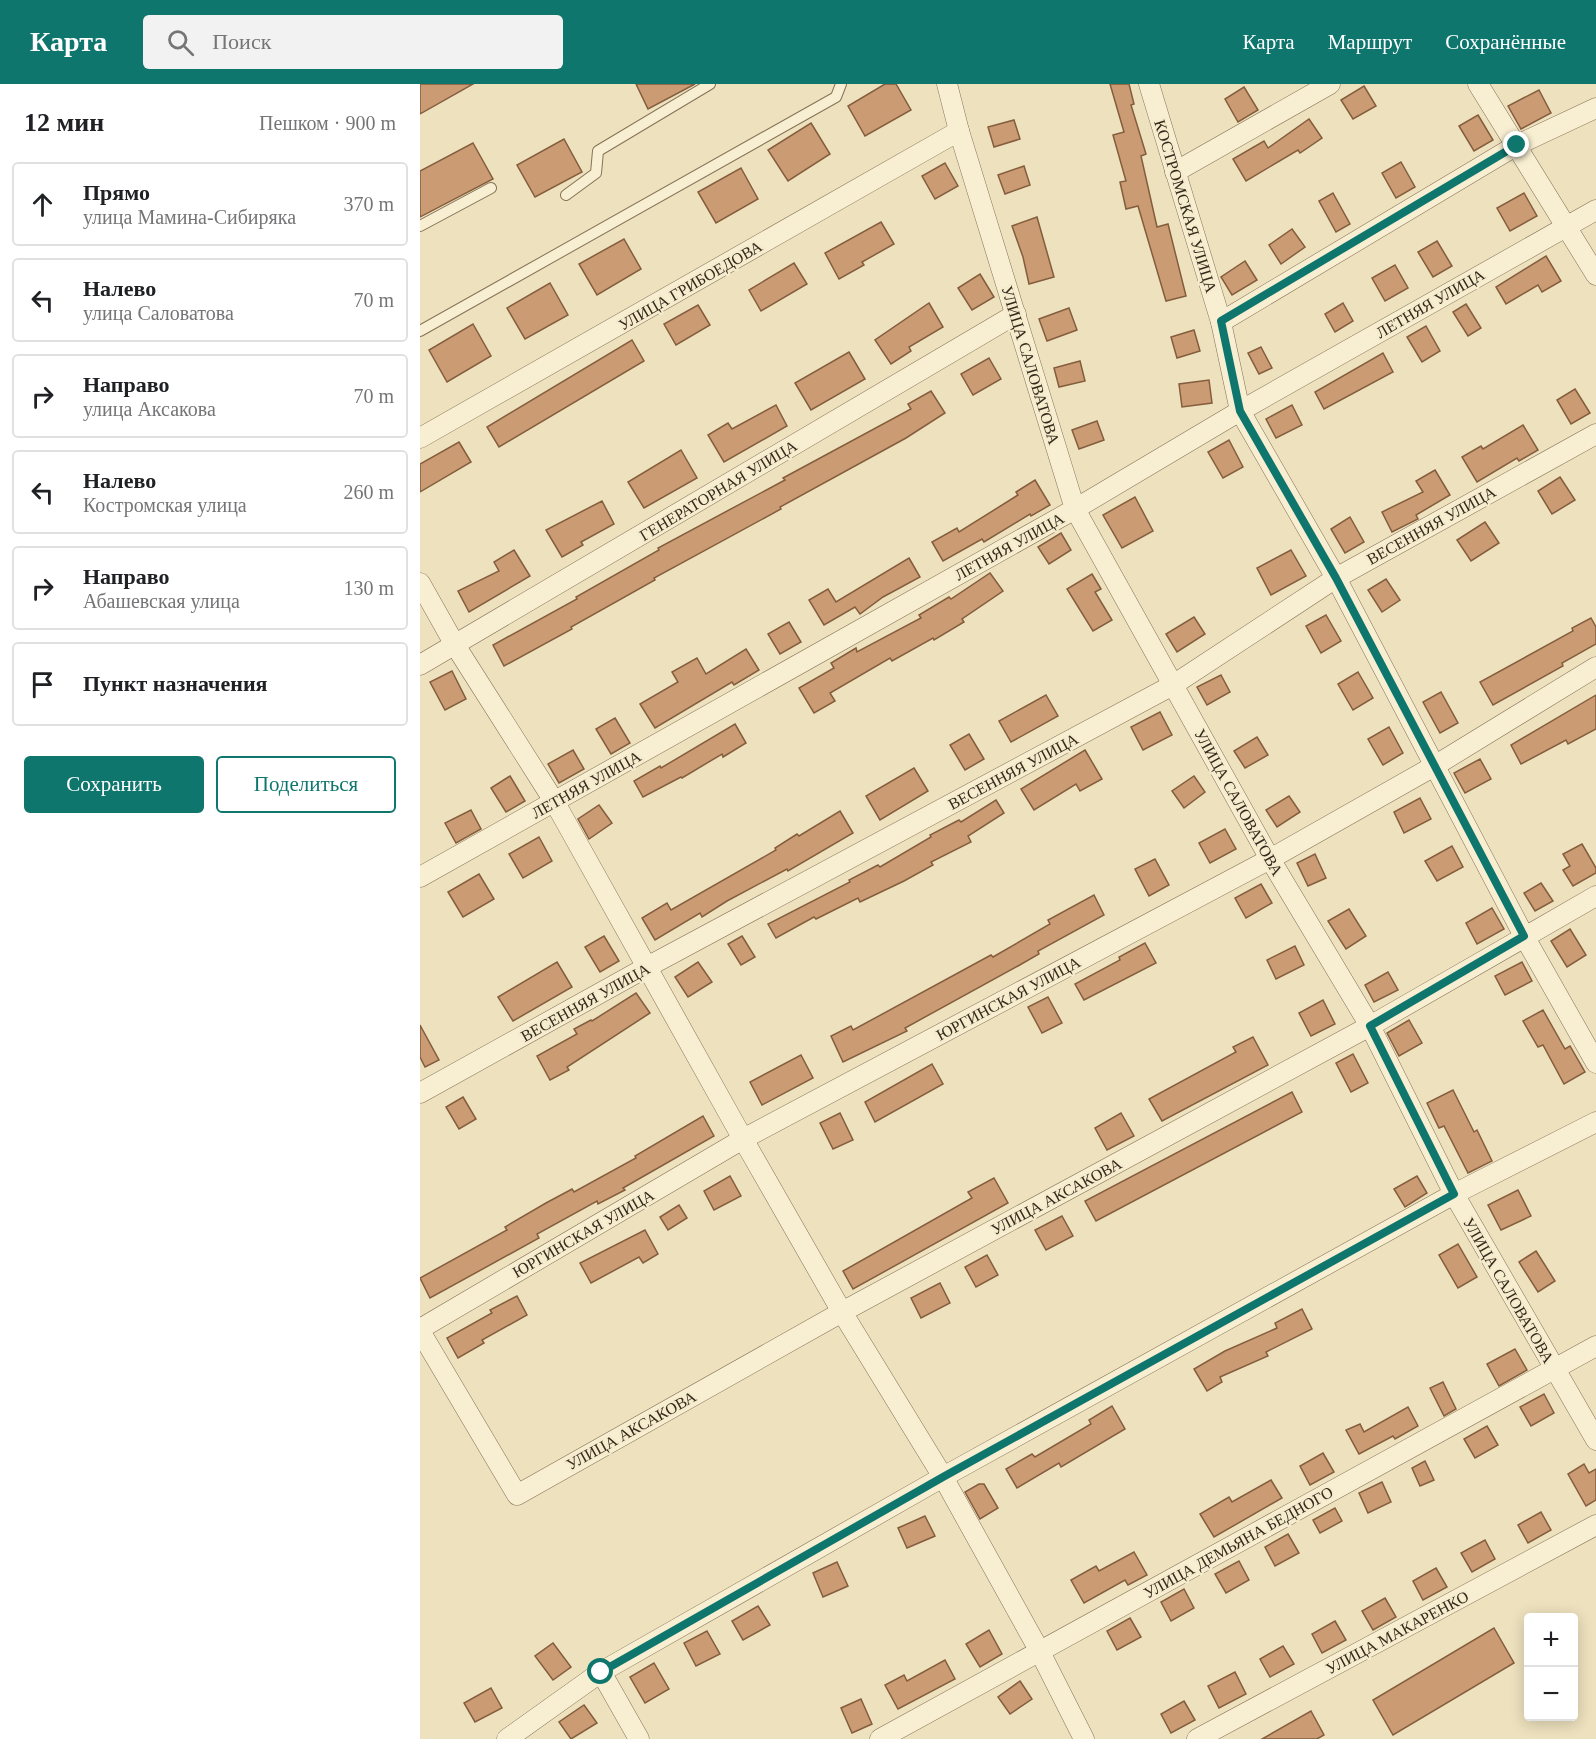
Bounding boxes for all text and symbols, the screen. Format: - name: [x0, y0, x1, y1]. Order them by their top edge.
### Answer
- search box: [143, 15, 563, 69]
- text: Карта: [30, 26, 107, 57]
- icon: search: [164, 26, 197, 59]
- text: Поиск: [212, 29, 271, 54]
- text: Карта: [1243, 30, 1295, 54]
- text: Маршрут: [1328, 30, 1412, 54]
- text: Сохранённые: [1445, 30, 1566, 54]
- text: 12 мин: [24, 108, 104, 137]
- text: Пешком · 900 m: [259, 112, 396, 134]
- street label: КОСТРОМСКАЯ УЛИЦА: [1150, 118, 1220, 295]
- route end: [1503, 131, 1529, 157]
- text: Прямо: [83, 180, 150, 205]
- icon: ahead: [26, 188, 59, 221]
- text: 370 m: [343, 193, 394, 215]
- text: улица Мамина-Сибиряка: [83, 206, 296, 228]
- street label: УЛИЦА ГРИБОЕДОВА: [615, 237, 766, 334]
- street label: ЛЕТНЯЯ УЛИЦА: [1373, 265, 1488, 342]
- text: Налево: [83, 276, 156, 301]
- icon: left: [26, 284, 59, 317]
- street label: УЛИЦА САЛОВАТОВА: [997, 284, 1063, 447]
- text: 70 m: [353, 289, 394, 311]
- text: улица Саловатова: [83, 302, 234, 324]
- text: Направо: [83, 372, 169, 397]
- icon: right: [26, 380, 59, 413]
- text: 70 m: [353, 385, 394, 407]
- text: улица Аксакова: [83, 398, 216, 420]
- street label: ГЕНЕРАТОРНАЯ УЛИЦА: [637, 437, 801, 545]
- text: Налево: [83, 468, 156, 493]
- icon: left: [26, 476, 59, 509]
- text: 260 m: [343, 481, 394, 503]
- street label: ВЕСЕННЯЯ УЛИЦА: [1364, 483, 1499, 569]
- text: Костромская улица: [83, 494, 247, 516]
- street label: ЛЕТНЯЯ УЛИЦА: [952, 509, 1068, 584]
- text: Направо: [83, 564, 169, 589]
- icon: right: [26, 572, 59, 605]
- text: 130 m: [343, 577, 394, 599]
- text: Абашевская улица: [83, 590, 240, 612]
- icon: arrive: [26, 668, 59, 701]
- text: Пункт назначения: [83, 671, 268, 696]
- street label: УЛИЦА САЛОВАТОВА: [1190, 726, 1286, 879]
- street label: ВЕСЕННЯЯ УЛИЦА: [945, 730, 1082, 814]
- street label: ЛЕТНЯЯ УЛИЦА: [529, 747, 645, 822]
- button: Сохранить: [24, 756, 204, 813]
- button: Поделиться: [216, 756, 396, 813]
- street label: ЮРГИНСКАЯ УЛИЦА: [933, 953, 1084, 1044]
- street label: ВЕСЕННЯЯ УЛИЦА: [518, 960, 653, 1046]
- street label: УЛИЦА АКСАКОВА: [988, 1155, 1125, 1239]
- street label: ЮРГИНСКАЯ УЛИЦА: [510, 1186, 658, 1282]
- street label: УЛИЦА САЛОВАТОВА: [1459, 1215, 1557, 1367]
- street label: УЛИЦА АКСАКОВА: [564, 1388, 700, 1474]
- street label: УЛИЦА ДЕМЬЯНА БЕДНОГО: [1141, 1483, 1336, 1602]
- street label: УЛИЦА МАКАРЕНКО: [1323, 1588, 1472, 1678]
- map controls: [1524, 1613, 1578, 1721]
- button: +: [1524, 1613, 1578, 1667]
- route start: [587, 1658, 613, 1684]
- button: −: [1524, 1667, 1578, 1721]

